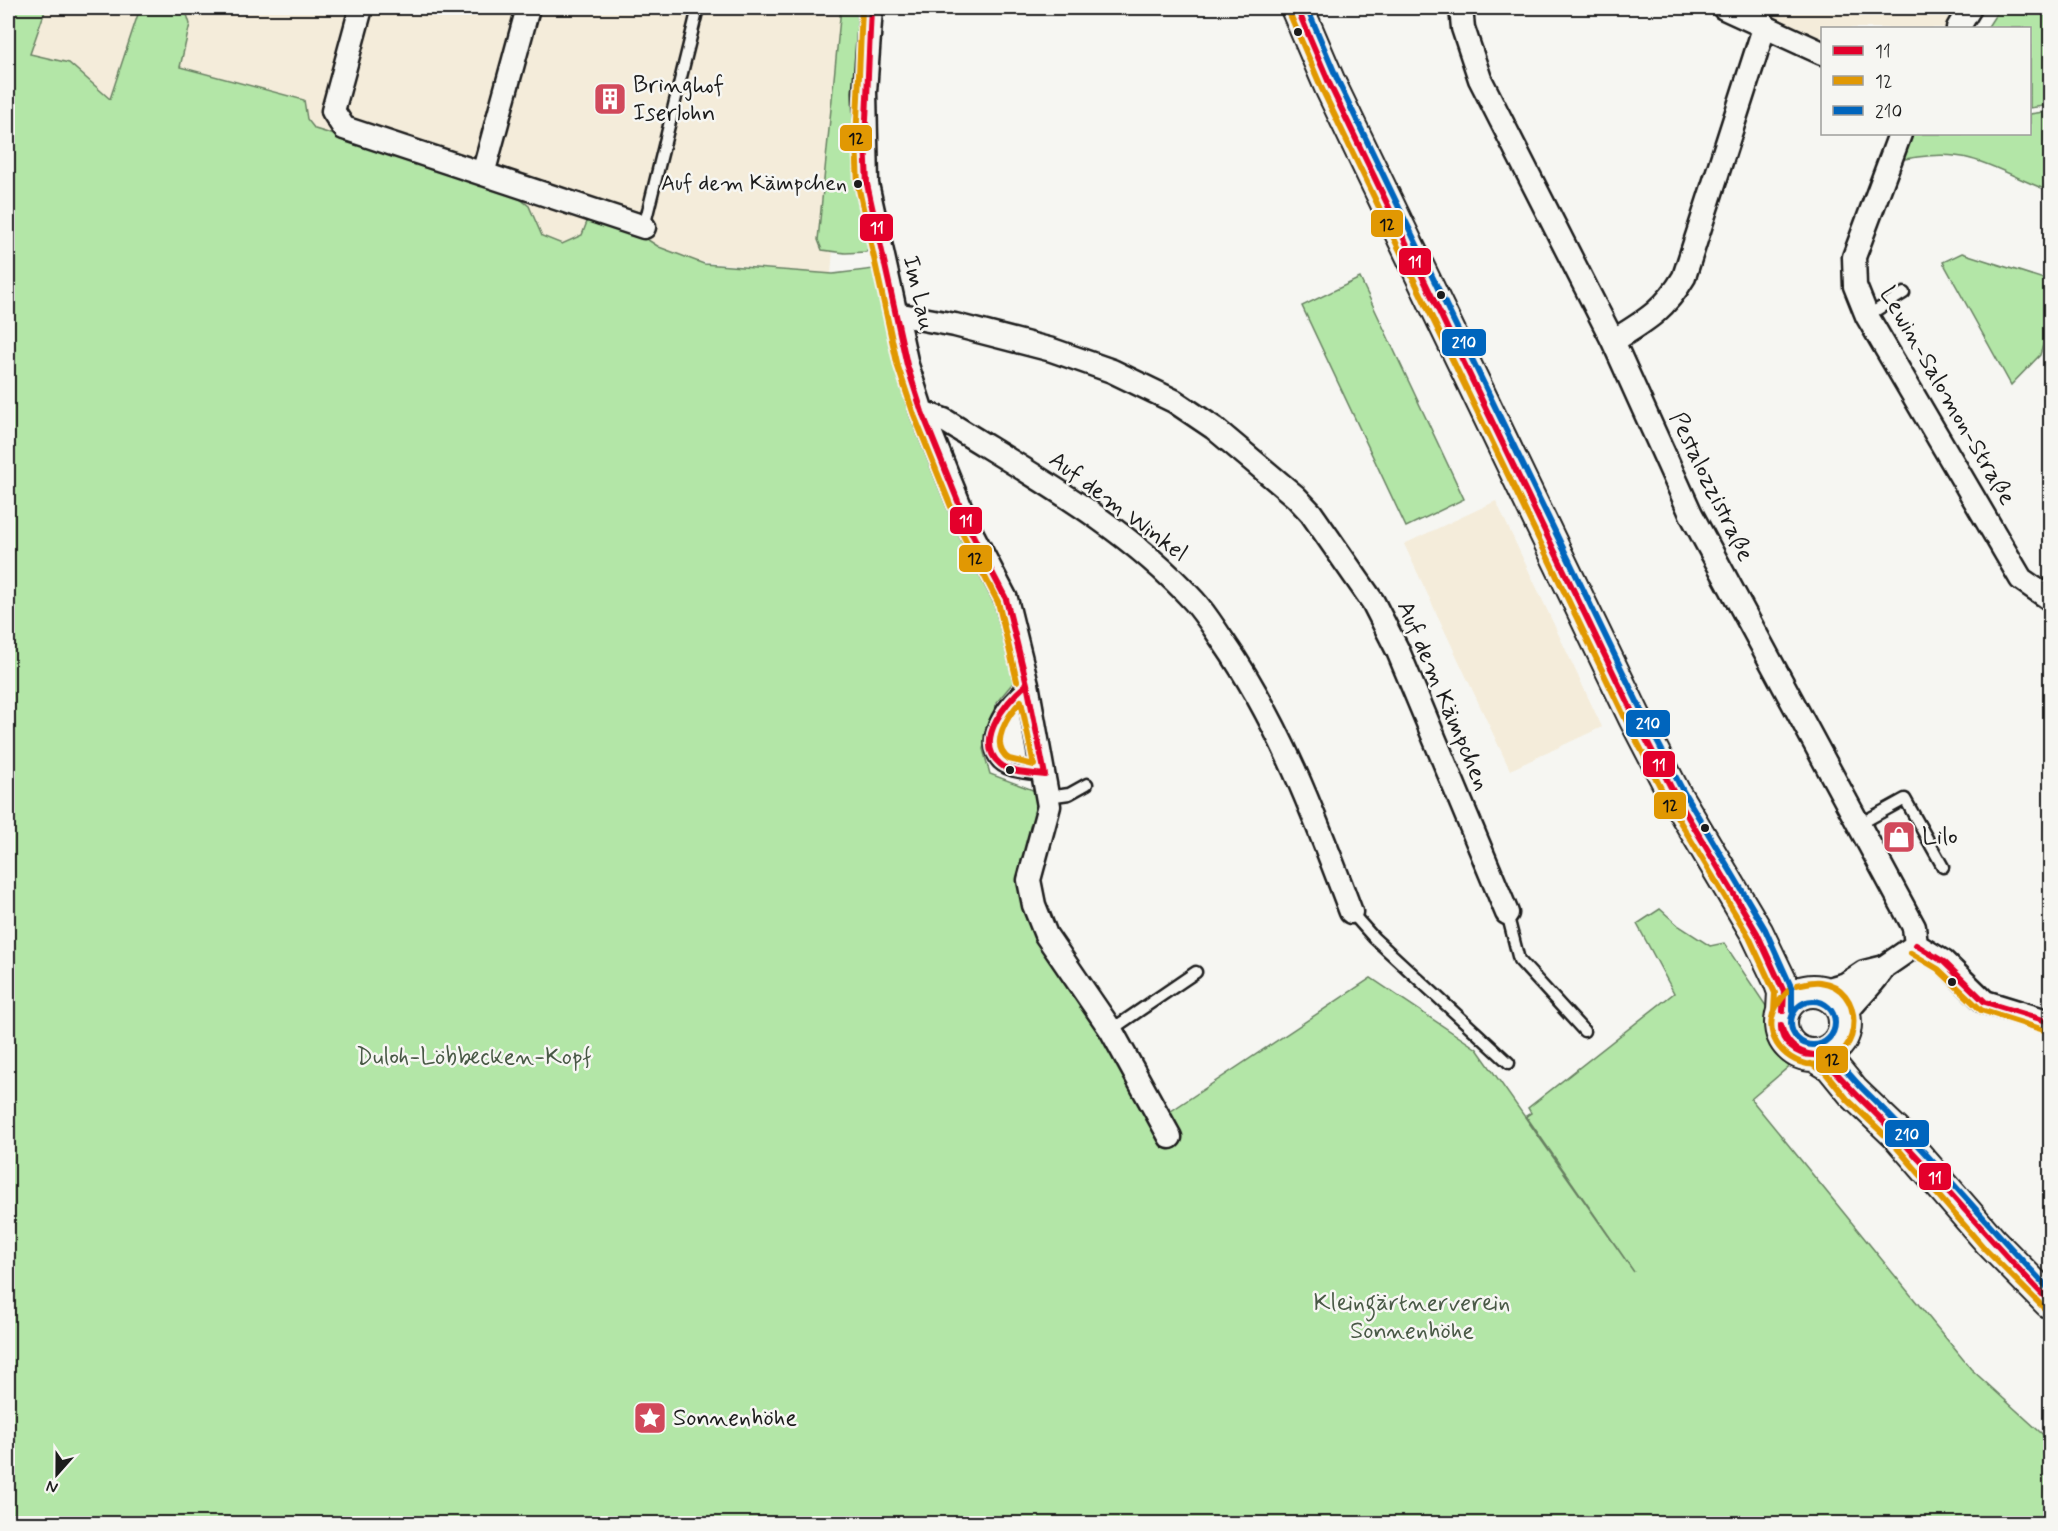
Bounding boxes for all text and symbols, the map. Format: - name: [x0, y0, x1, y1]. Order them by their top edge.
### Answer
- unlabelled marker: [1292, 26, 1304, 38]
- legend: [1821, 27, 2031, 135]
- text: 11: [1875, 40, 1891, 64]
- place label: Bringhof Iserlohn: [633, 70, 724, 129]
- text: 12: [1875, 70, 1893, 94]
- building icon: Bringhof Iserlohn: [592, 81, 628, 117]
- text: 210: [1875, 100, 1902, 124]
- line badge: 12: [839, 124, 873, 152]
- text: 12: [848, 129, 864, 150]
- place label: Auf dem Kämpchen: [661, 170, 847, 198]
- marker: Auf dem Kämpchen: [852, 178, 864, 190]
- line badge: 12: [1370, 209, 1404, 238]
- line badge: 11: [859, 213, 894, 242]
- text: 12: [1379, 215, 1395, 236]
- text: 11: [870, 218, 884, 239]
- line badge: 11: [1398, 247, 1432, 276]
- text: 11: [1408, 252, 1422, 273]
- street label: Im Lau: [894, 253, 942, 333]
- street label: Lewin-Salomon-Straße: [1872, 281, 2022, 511]
- unlabelled marker: [1435, 289, 1447, 301]
- line badge: 210: [1441, 328, 1487, 357]
- text: 210: [1452, 333, 1476, 354]
- street label: Pestalozzistraße: [1661, 407, 1761, 567]
- street label: Auf dem Winkel: [1042, 445, 1194, 569]
- line badge: 11: [949, 506, 983, 535]
- text: 11: [959, 511, 973, 532]
- line badge: 12: [958, 544, 993, 573]
- text: 12: [967, 549, 983, 570]
- street label: Auf dem Kämpchen: [1389, 596, 1497, 796]
- line badge: 210: [1625, 709, 1671, 738]
- text: 210: [1636, 714, 1660, 735]
- line badge: 11: [1642, 750, 1676, 778]
- text: 11: [1652, 755, 1666, 776]
- unlabelled marker: [1004, 764, 1016, 776]
- line badge: 12: [1653, 791, 1687, 820]
- text: 12: [1662, 796, 1678, 817]
- shop icon: Lilo: [1881, 819, 1917, 855]
- unlabelled marker: [1699, 822, 1711, 834]
- place label: Lilo: [1922, 822, 1958, 853]
- unlabelled marker: [1946, 976, 1958, 988]
- park label: Duloh-Löbbecken-Kopf: [356, 1042, 592, 1073]
- line badge: 12: [1815, 1045, 1849, 1074]
- text: 12: [1824, 1050, 1840, 1071]
- line badge: 210: [1884, 1119, 1930, 1148]
- text: 210: [1895, 1125, 1919, 1146]
- line badge: 11: [1918, 1162, 1952, 1191]
- text: 11: [1928, 1168, 1942, 1189]
- park label: Kleingärtnerverein Sonnenhöhe: [1314, 1288, 1510, 1347]
- place icon: Sonnenhöhe: [632, 1400, 668, 1436]
- place label: Sonnenhöhe: [673, 1403, 797, 1434]
- north arrow: [27, 1444, 87, 1504]
- text: N: [43, 1475, 61, 1498]

